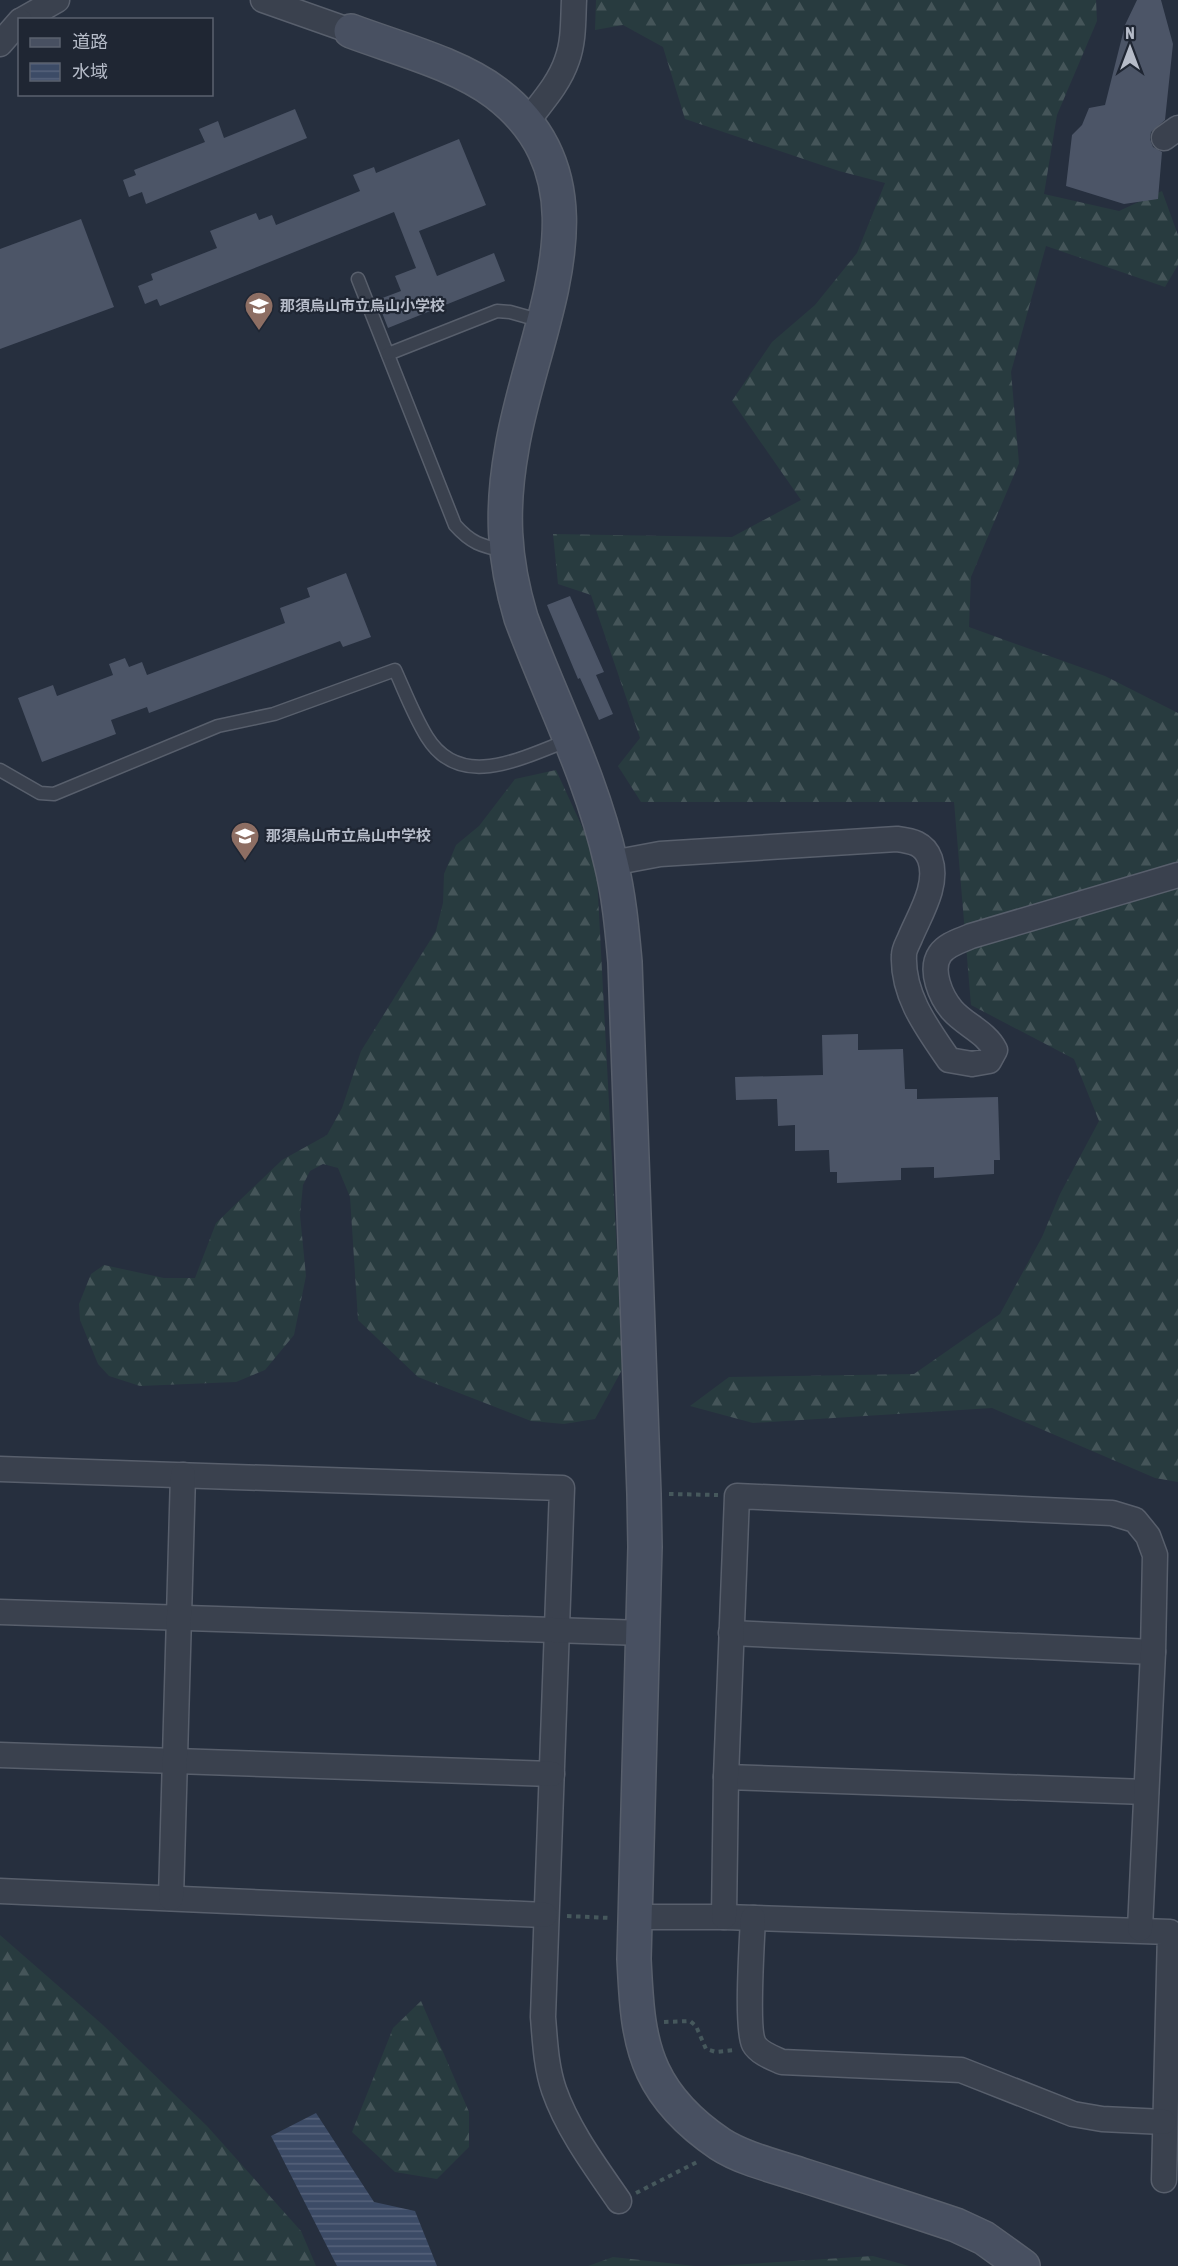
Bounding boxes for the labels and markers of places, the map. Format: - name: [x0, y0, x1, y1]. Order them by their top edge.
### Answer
- school or university icon: 那須烏山市立烏山小学校: [243, 290, 275, 332]
- place label: 那須烏山市立烏山小学校: [280, 297, 445, 314]
- school or university icon: 那須烏山市立烏山中学校: [229, 820, 261, 862]
- place label: 那須烏山市立烏山中学校: [266, 827, 431, 844]

